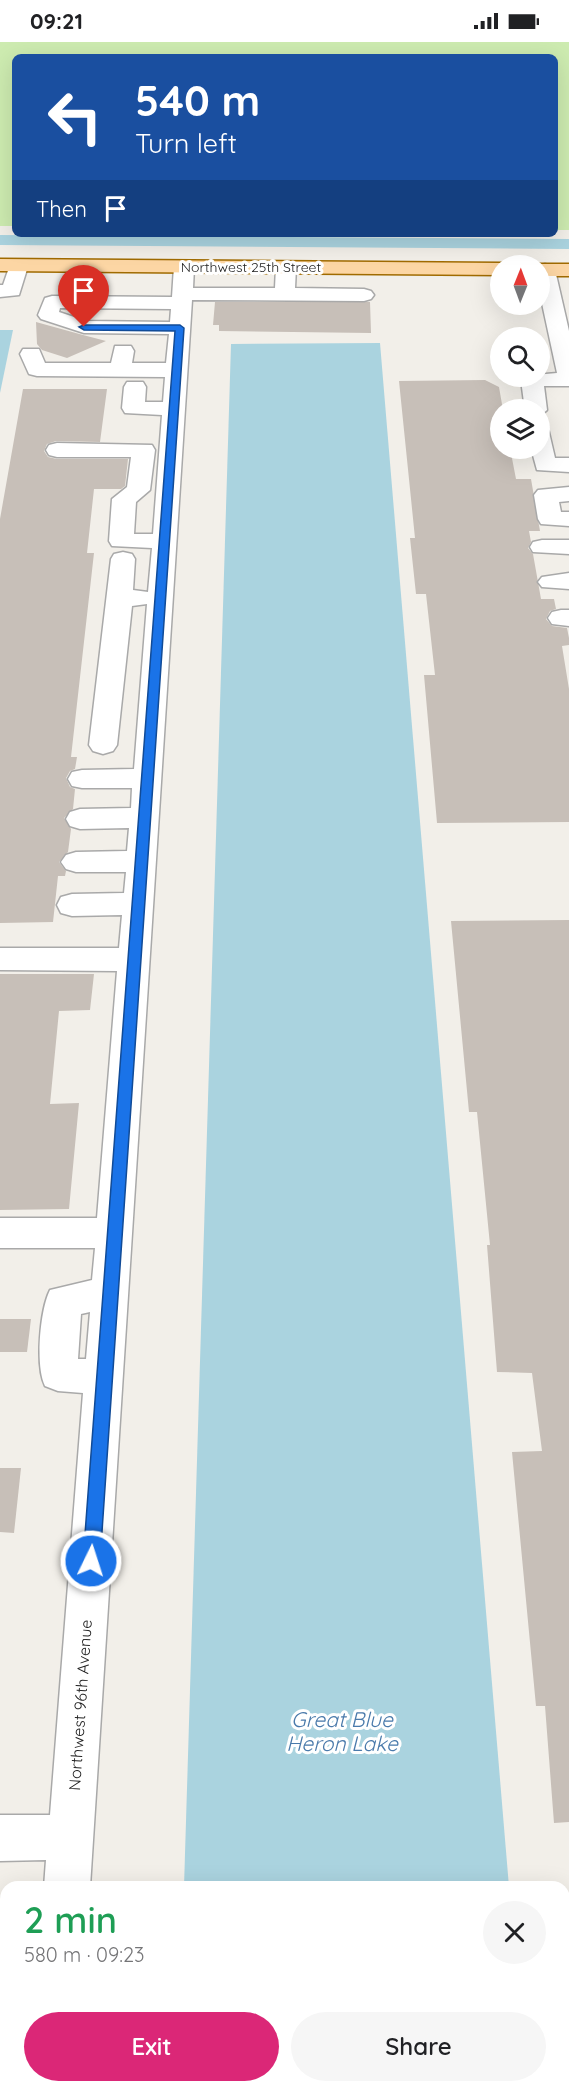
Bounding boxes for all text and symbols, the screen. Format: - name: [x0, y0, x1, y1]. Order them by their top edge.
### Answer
- text: 09:21: [30, 7, 83, 35]
- text: 540 m: [135, 74, 260, 127]
- icon: left: [36, 78, 114, 156]
- text: Turn left: [135, 126, 237, 160]
- icon: arrive: [99, 192, 132, 225]
- text: Then: [36, 195, 87, 223]
- north arrow: [490, 255, 550, 315]
- map controls: [490, 255, 550, 459]
- street label: Northwest 25th Street: [181, 258, 321, 276]
- pin: [58, 265, 109, 327]
- icon: arrive: [67, 274, 100, 307]
- button: search: [490, 327, 550, 387]
- button: layers: [490, 399, 550, 459]
- position arrow: [59, 1529, 123, 1593]
- street label: Northwest 96th Avenue: [64, 1619, 96, 1791]
- water label: Great Blue Heron Lake: [286, 1706, 399, 1756]
- text: 2 min: [24, 1897, 117, 1942]
- button: close: [483, 1901, 546, 1964]
- text: 580 m · 09:23: [24, 1942, 144, 1967]
- button: Exit: [24, 2012, 279, 2081]
- button: Share: [291, 2012, 546, 2081]

